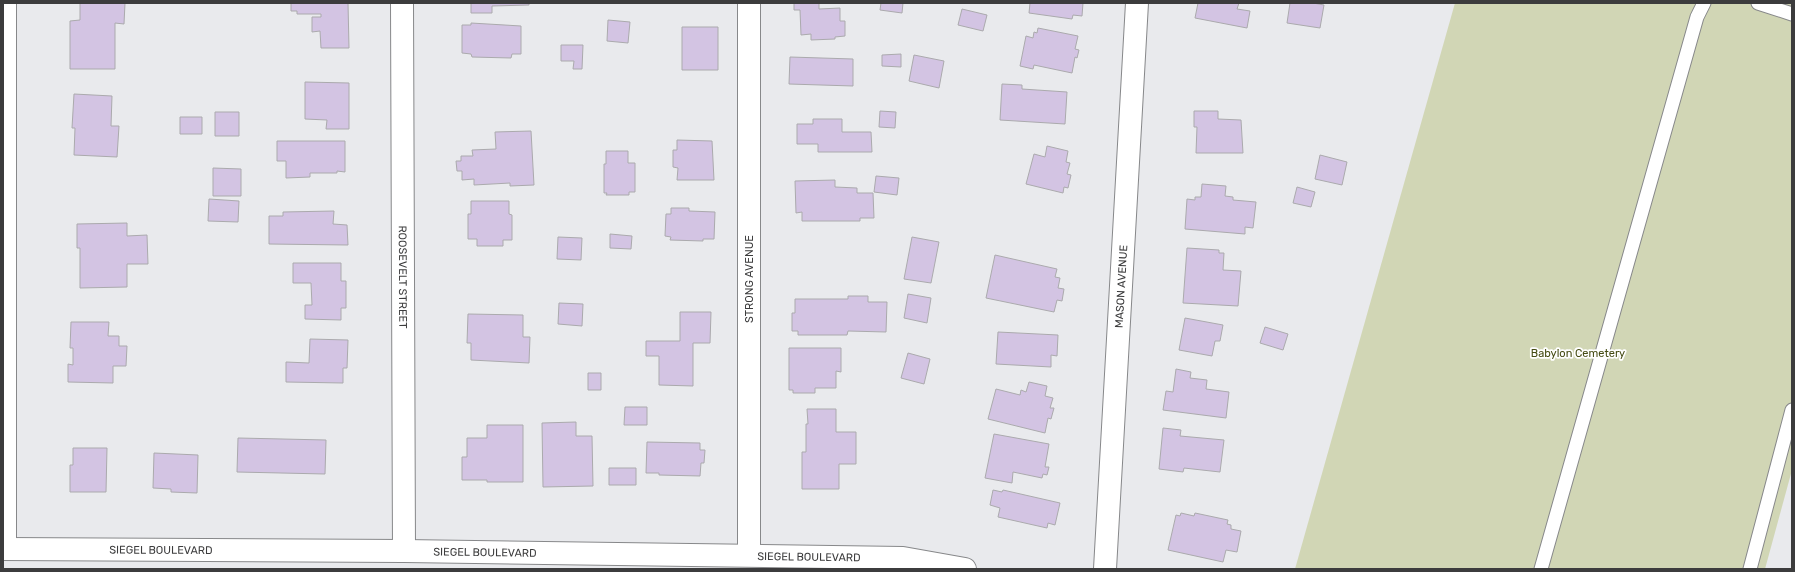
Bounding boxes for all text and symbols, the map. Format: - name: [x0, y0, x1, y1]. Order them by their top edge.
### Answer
- street label: ROOSEVELT STREET: [396, 225, 410, 329]
- street label: STRONG AVENUE: [743, 235, 756, 323]
- street label: MASON AVENUE: [1112, 244, 1130, 328]
- park label: Babylon Cemetery: [1531, 347, 1625, 360]
- street label: SIEGEL BOULEVARD: [109, 543, 213, 557]
- street label: SIEGEL BOULEVARD: [433, 545, 537, 559]
- street label: SIEGEL BOULEVARD: [757, 549, 861, 564]

